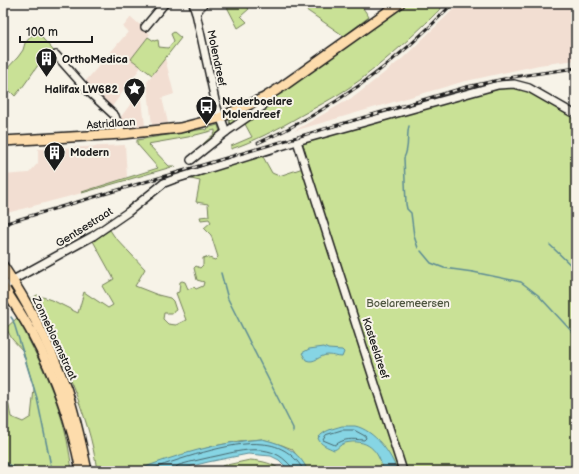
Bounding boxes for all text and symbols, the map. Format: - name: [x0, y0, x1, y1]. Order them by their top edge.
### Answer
- scale bar: [20, 18, 92, 44]
- text: 100 m: [26, 25, 58, 40]
- street label: Molendreef: [204, 29, 229, 88]
- building icon: OrthoMedica: [33, 46, 59, 79]
- place label: OrthoMedica: [62, 53, 128, 66]
- place icon: Halifax LW682: [121, 76, 147, 109]
- place label: Halifax LW682: [44, 83, 118, 96]
- bus stop icon: Nederboelare Molendreef: [194, 94, 220, 127]
- place label: Nederboelare Molendreef: [222, 95, 292, 121]
- street label: Astridlaan: [86, 115, 136, 132]
- building icon: Modern: [41, 139, 67, 172]
- place label: Modern: [70, 146, 109, 159]
- street label: Gentsestraat: [53, 204, 116, 250]
- street label: Zonnebloemstraat: [29, 293, 80, 383]
- park label: Boelaremeersen: [366, 297, 450, 310]
- street label: Kasteeldreef: [360, 316, 392, 381]

